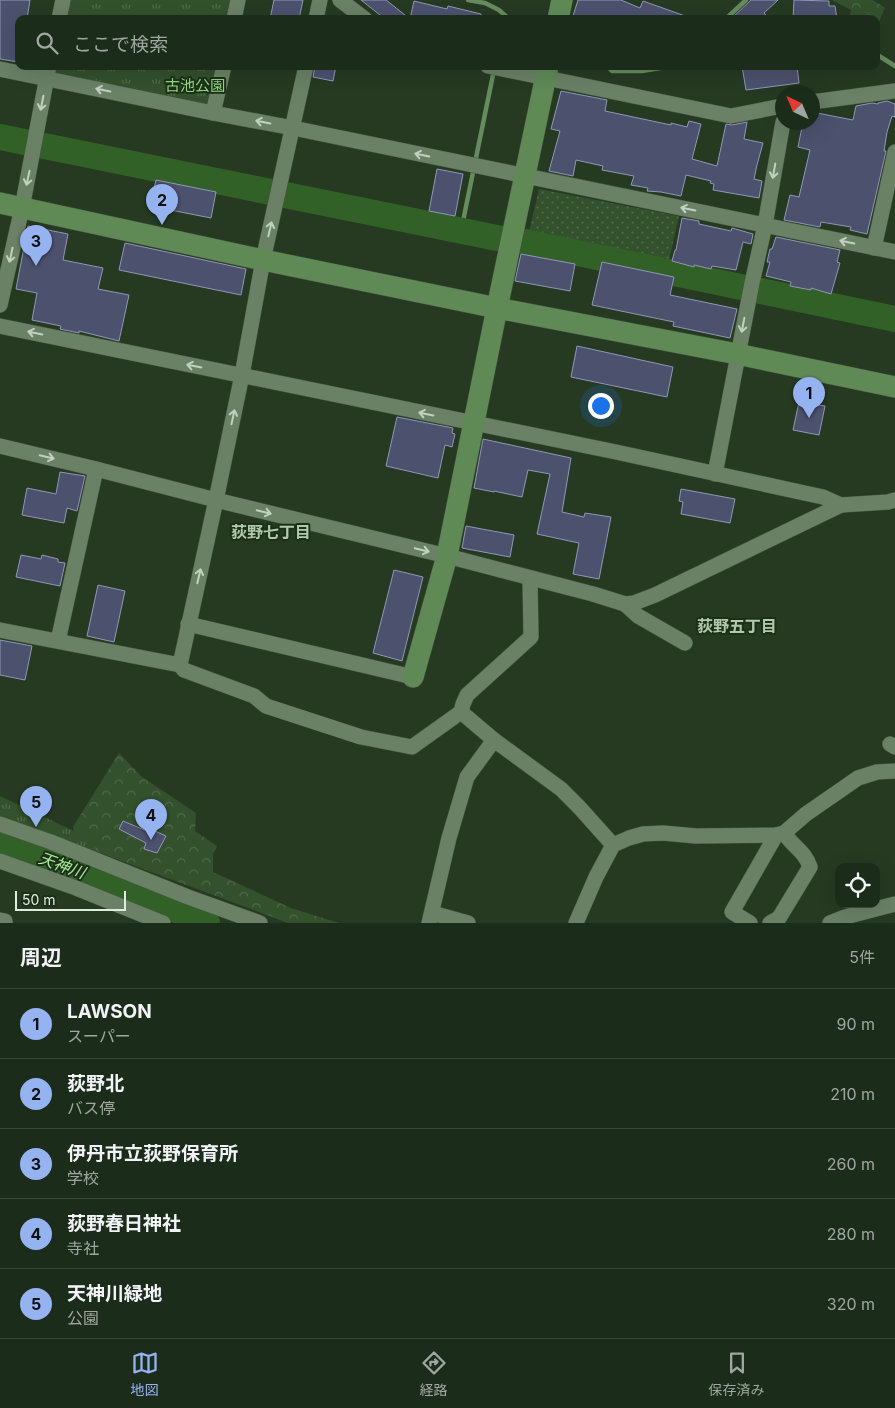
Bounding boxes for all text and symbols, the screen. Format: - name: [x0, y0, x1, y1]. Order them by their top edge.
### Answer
- search box: [15, 15, 880, 70]
- icon: search: [33, 29, 61, 57]
- text: ここで検索: [73, 33, 168, 56]
- park label: 古池公園: [165, 76, 225, 95]
- one-way arrow: [96, 85, 112, 94]
- north arrow: [775, 85, 820, 130]
- one-way arrow: [37, 94, 47, 110]
- one-way arrow: [255, 117, 271, 126]
- one-way arrow: [414, 150, 430, 159]
- one-way arrow: [769, 162, 779, 178]
- one-way arrow: [22, 169, 32, 185]
- pin: 2: [146, 184, 178, 225]
- one-way arrow: [681, 204, 697, 213]
- one-way arrow: [266, 221, 276, 237]
- pin: 3: [20, 225, 52, 266]
- one-way arrow: [840, 237, 856, 247]
- one-way arrow: [6, 247, 15, 263]
- one-way arrow: [738, 316, 748, 332]
- one-way arrow: [27, 328, 43, 338]
- one-way arrow: [186, 360, 202, 370]
- pin: 1: [793, 377, 825, 418]
- your location: [588, 393, 614, 419]
- one-way arrow: [419, 408, 435, 418]
- one-way arrow: [229, 410, 238, 426]
- one-way arrow: [39, 453, 55, 462]
- one-way arrow: [255, 508, 271, 517]
- district label: 荻野七丁目: [231, 522, 311, 542]
- one-way arrow: [413, 546, 429, 555]
- one-way arrow: [195, 569, 204, 585]
- district label: 荻野五丁目: [697, 616, 777, 636]
- pin: 5: [20, 786, 52, 827]
- pin: 4: [135, 799, 167, 840]
- water label: 天神川: [36, 847, 90, 883]
- map controls: [835, 863, 880, 908]
- button: locate: [835, 863, 880, 908]
- scale bar: [15, 888, 126, 911]
- text: 50 m: [22, 891, 56, 908]
- text: 周辺: [20, 945, 62, 970]
- text: 5件: [849, 947, 875, 967]
- text: LAWSON: [67, 1000, 152, 1023]
- text: 1: [33, 1014, 39, 1034]
- text: 90 m: [836, 1014, 875, 1034]
- text: スーパー: [67, 1026, 131, 1046]
- text: 荻野北: [67, 1072, 124, 1095]
- text: 2: [31, 1084, 41, 1104]
- text: 210 m: [830, 1084, 875, 1104]
- text: バス停: [67, 1098, 115, 1118]
- text: 伊丹市立荻野保育所: [67, 1142, 238, 1165]
- text: 3: [31, 1154, 41, 1174]
- text: 260 m: [827, 1154, 875, 1174]
- text: 学校: [67, 1168, 99, 1188]
- text: 荻野春日神社: [67, 1212, 181, 1235]
- text: 4: [31, 1224, 41, 1244]
- text: 280 m: [827, 1224, 875, 1244]
- text: 寺社: [67, 1238, 99, 1258]
- text: 天神川緑地: [67, 1282, 162, 1305]
- text: 5: [31, 1294, 41, 1314]
- text: 320 m: [827, 1294, 875, 1314]
- text: 公園: [67, 1308, 99, 1328]
- tab: 地図: [131, 1349, 159, 1399]
- tab: 経路: [420, 1349, 448, 1399]
- tab: 保存済み: [709, 1349, 765, 1399]

